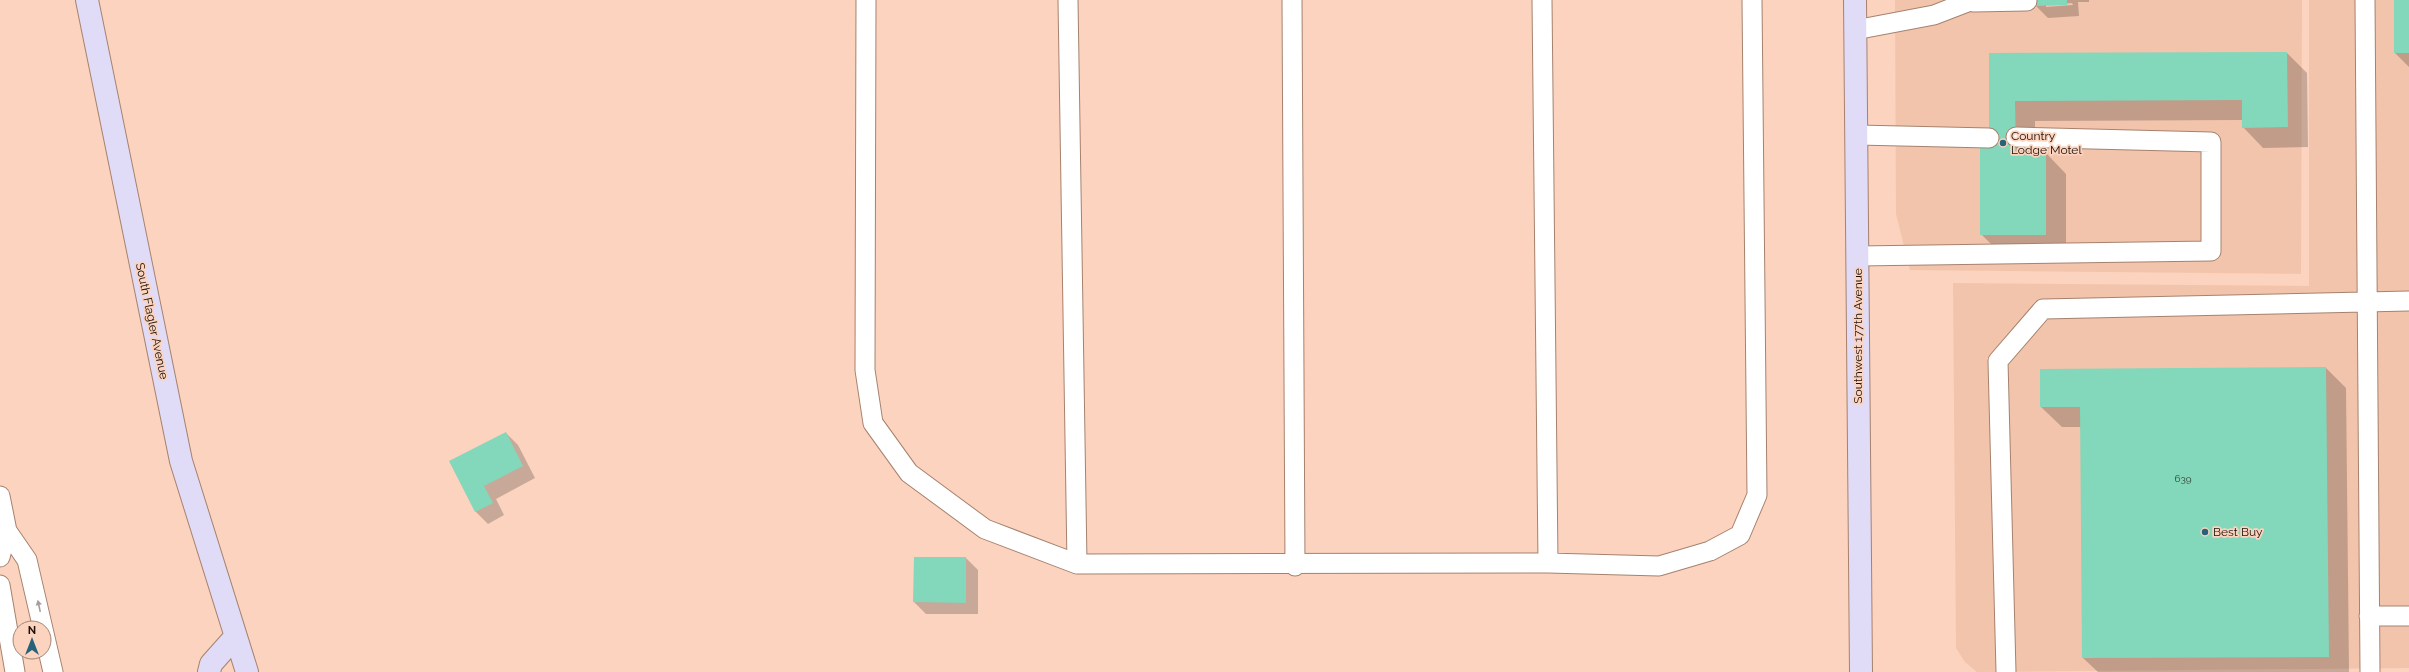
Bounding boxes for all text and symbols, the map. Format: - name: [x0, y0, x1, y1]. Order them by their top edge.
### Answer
- place label: Country Lodge Motel: [2011, 129, 2082, 157]
- marker: Country Lodge Motel: [1998, 138, 2008, 148]
- street label: South Flagler Avenue: [133, 261, 171, 381]
- street label: Southwest 177th Avenue: [1851, 268, 1865, 404]
- house number: 639: [2174, 473, 2192, 484]
- place label: Best Buy: [2213, 525, 2263, 539]
- marker: Best Buy: [2200, 527, 2210, 537]
- one-way arrow: [36, 600, 42, 613]
- north arrow: [12, 620, 52, 660]
- text: N: [28, 624, 36, 637]

